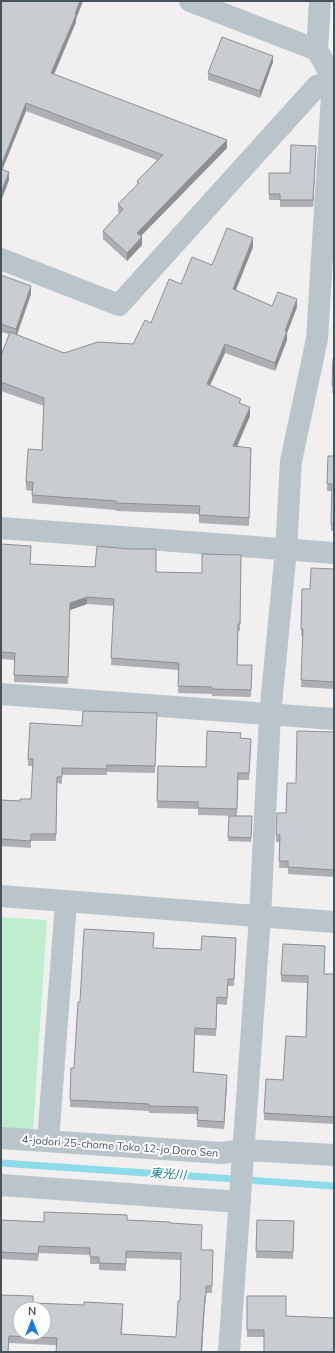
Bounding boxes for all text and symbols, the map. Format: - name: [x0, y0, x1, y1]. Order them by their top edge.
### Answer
- street label: 4-jodori 25-chome Toko 12-jo Doro Sen: [21, 1132, 219, 1161]
- water label: 東光川: [149, 1165, 189, 1183]
- north arrow: [12, 1301, 52, 1341]
- text: N: [28, 1304, 36, 1319]

